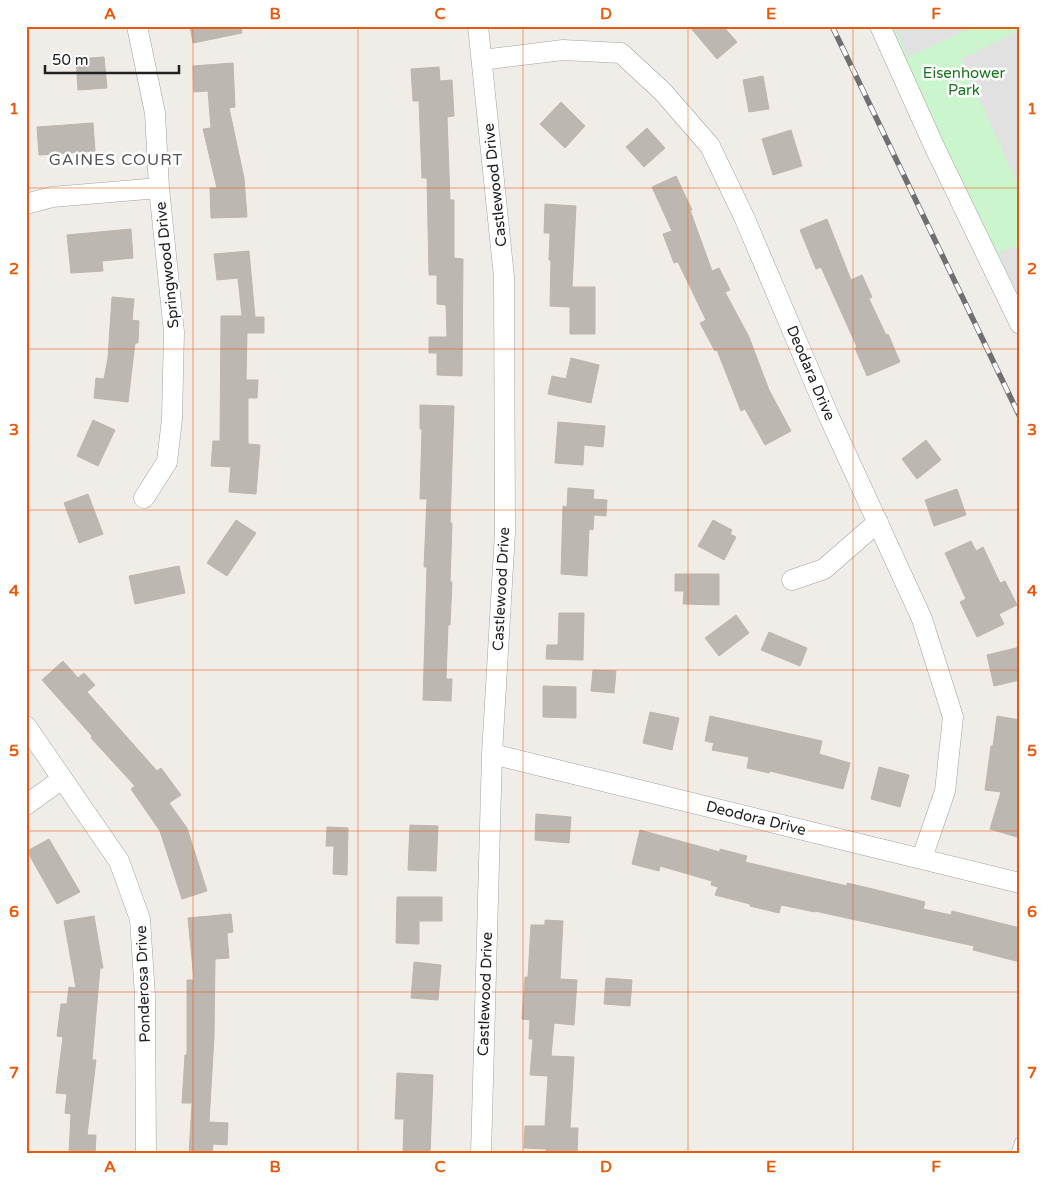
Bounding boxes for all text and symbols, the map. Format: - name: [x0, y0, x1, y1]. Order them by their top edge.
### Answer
- text: A: [104, 4, 116, 24]
- text: B: [269, 4, 281, 24]
- text: C: [434, 4, 446, 24]
- text: D: [600, 4, 612, 24]
- text: E: [766, 4, 776, 24]
- text: F: [931, 4, 941, 24]
- scale bar: [45, 42, 179, 74]
- text: 50 m: [52, 51, 89, 69]
- park label: Eisenhower Park: [923, 64, 1005, 99]
- text: 1: [9, 99, 19, 119]
- text: 1: [1027, 99, 1037, 119]
- street label: Castlewood Drive: [480, 122, 510, 248]
- district label: GAINES COURT: [49, 150, 183, 170]
- street label: Springwood Drive: [151, 201, 183, 329]
- text: 2: [9, 259, 19, 279]
- text: 2: [1027, 259, 1037, 279]
- street label: Deodara Drive: [783, 323, 839, 423]
- text: 3: [9, 420, 19, 440]
- text: 3: [1027, 420, 1037, 440]
- street label: Castlewood Drive: [489, 527, 513, 651]
- text: 4: [9, 581, 19, 601]
- text: 4: [1027, 581, 1037, 601]
- text: 5: [9, 741, 19, 761]
- text: 5: [1027, 741, 1037, 761]
- street label: Deodora Drive: [704, 797, 808, 839]
- text: 6: [9, 902, 19, 922]
- text: 6: [1027, 902, 1037, 922]
- street label: Ponderosa Drive: [132, 925, 154, 1043]
- street label: Castlewood Drive: [474, 932, 496, 1056]
- text: 7: [9, 1063, 19, 1083]
- text: 7: [1027, 1063, 1037, 1083]
- text: A: [104, 1157, 116, 1177]
- text: B: [269, 1157, 281, 1177]
- text: C: [434, 1157, 446, 1177]
- text: D: [600, 1157, 612, 1177]
- text: E: [766, 1157, 776, 1177]
- text: F: [931, 1157, 941, 1177]

